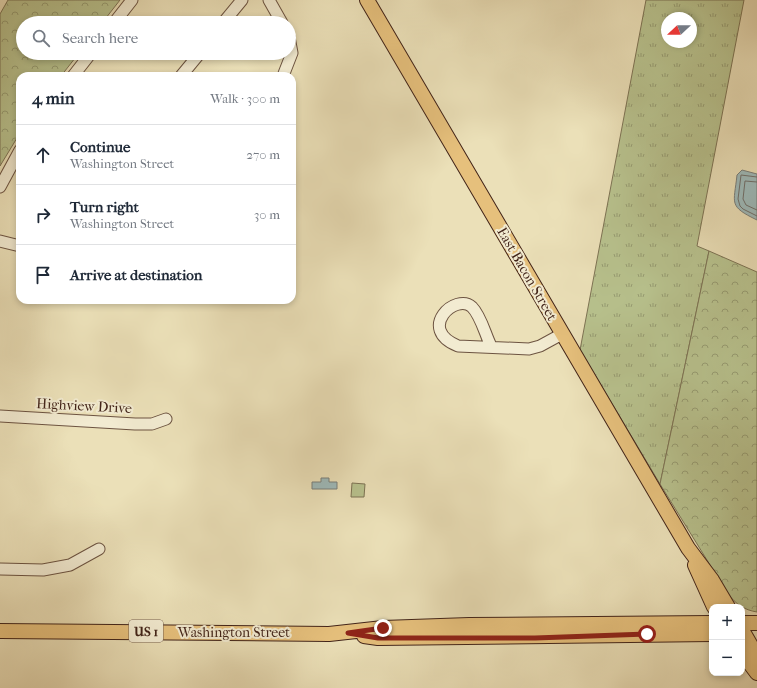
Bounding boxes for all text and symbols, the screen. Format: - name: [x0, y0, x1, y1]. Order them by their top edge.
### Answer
- north arrow: [661, 12, 697, 48]
- search box: [16, 16, 296, 60]
- icon: search: [30, 27, 52, 49]
- text: Search here: [62, 29, 138, 47]
- text: 4 min: [32, 88, 75, 108]
- text: Walk · 300 m: [210, 91, 280, 106]
- text: Continue: [70, 138, 130, 156]
- icon: ahead: [32, 144, 54, 166]
- text: 270 m: [246, 147, 280, 162]
- text: Washington Street: [70, 156, 174, 171]
- text: Turn right: [70, 198, 139, 216]
- icon: right: [32, 204, 54, 226]
- text: 30 m: [254, 207, 280, 222]
- text: Washington Street: [70, 216, 174, 231]
- street label: East Bacon Street: [493, 224, 561, 324]
- icon: arrive: [32, 264, 54, 286]
- text: Arrive at destination: [70, 266, 202, 284]
- street label: Highview Drive: [36, 395, 132, 417]
- map controls: [709, 604, 745, 676]
- button: +: [709, 604, 745, 640]
- route end: [374, 619, 392, 637]
- road number: US 1: [129, 620, 163, 642]
- street label: Washington Street: [177, 624, 290, 641]
- route start: [638, 625, 656, 643]
- button: −: [709, 640, 745, 676]

